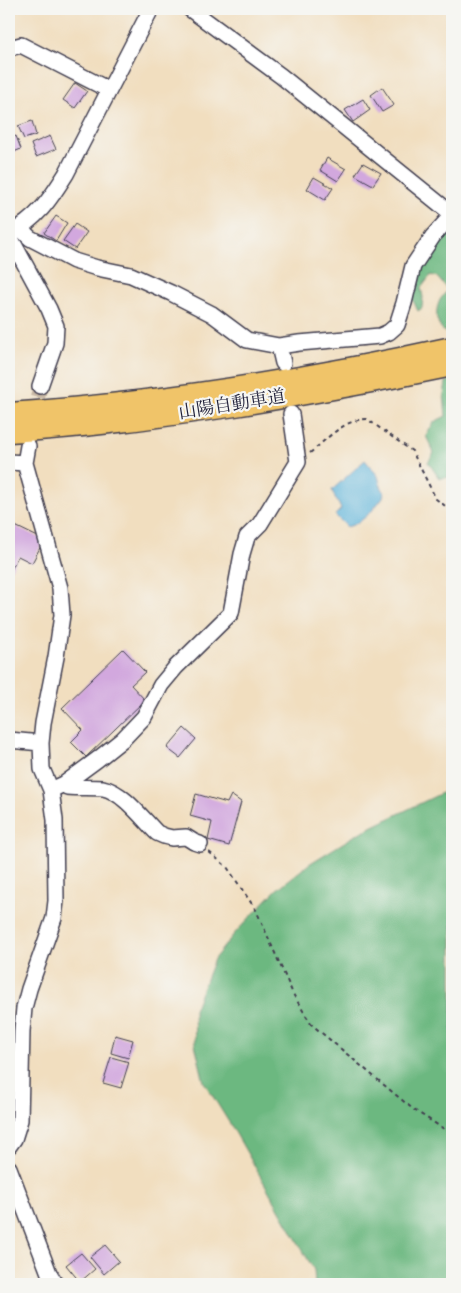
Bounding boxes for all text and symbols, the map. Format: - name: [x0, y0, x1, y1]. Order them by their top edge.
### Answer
- street label: 山陽自動車道: [177, 386, 287, 422]

